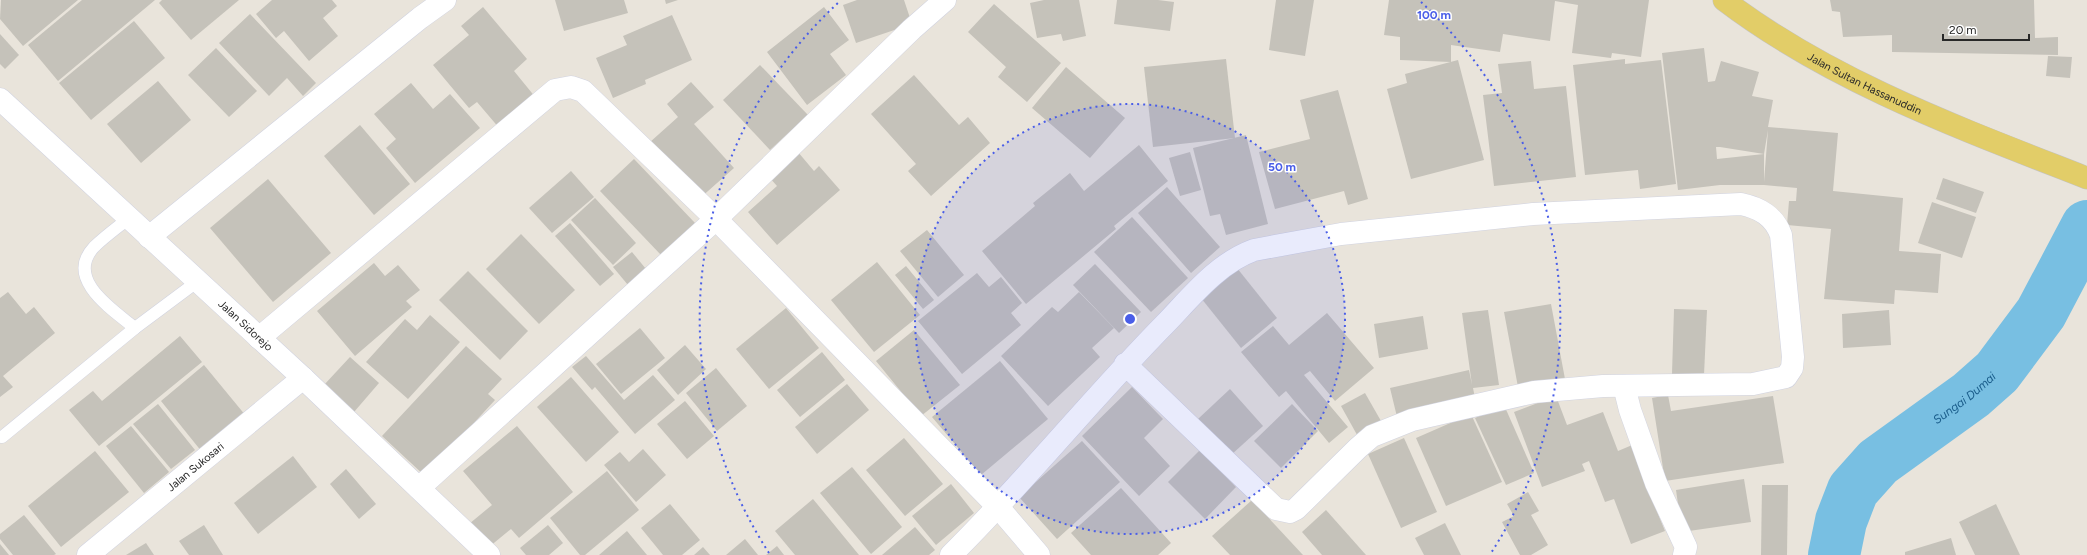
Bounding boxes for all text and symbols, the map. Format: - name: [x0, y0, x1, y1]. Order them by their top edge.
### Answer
- text: 100 m: [1417, 8, 1451, 22]
- scale bar: [1943, 16, 2029, 42]
- text: 20 m: [1949, 23, 1977, 37]
- street label: Jalan Sultan Hassanuddin: [1805, 50, 1924, 118]
- text: 50 m: [1268, 160, 1296, 174]
- street label: Jalan Sidorejo: [215, 297, 275, 354]
- centre of rings: [1123, 312, 1137, 326]
- water label: Sungai Dumai: [1930, 369, 1999, 427]
- street label: Jalan Sukosari: [165, 440, 227, 494]

